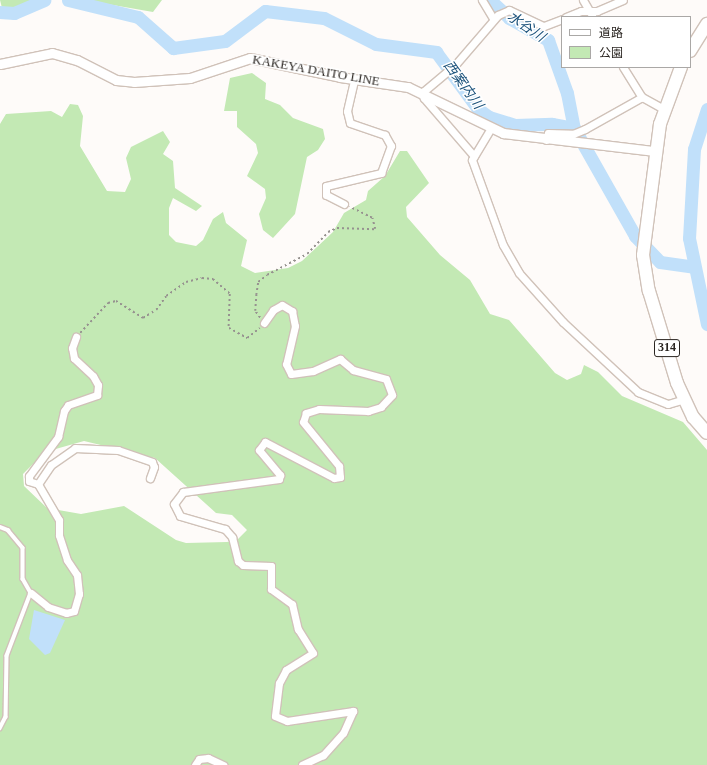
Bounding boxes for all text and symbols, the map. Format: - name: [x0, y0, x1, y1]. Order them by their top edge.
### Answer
- water label: 水谷川: [504, 8, 548, 46]
- legend: [561, 16, 691, 68]
- text: 道路: [599, 26, 623, 40]
- text: 公園: [599, 46, 623, 60]
- street label: KAKEYA DAITO LINE: [251, 52, 381, 90]
- water label: 西案内川: [440, 57, 486, 113]
- road number: 314: [654, 338, 680, 358]

